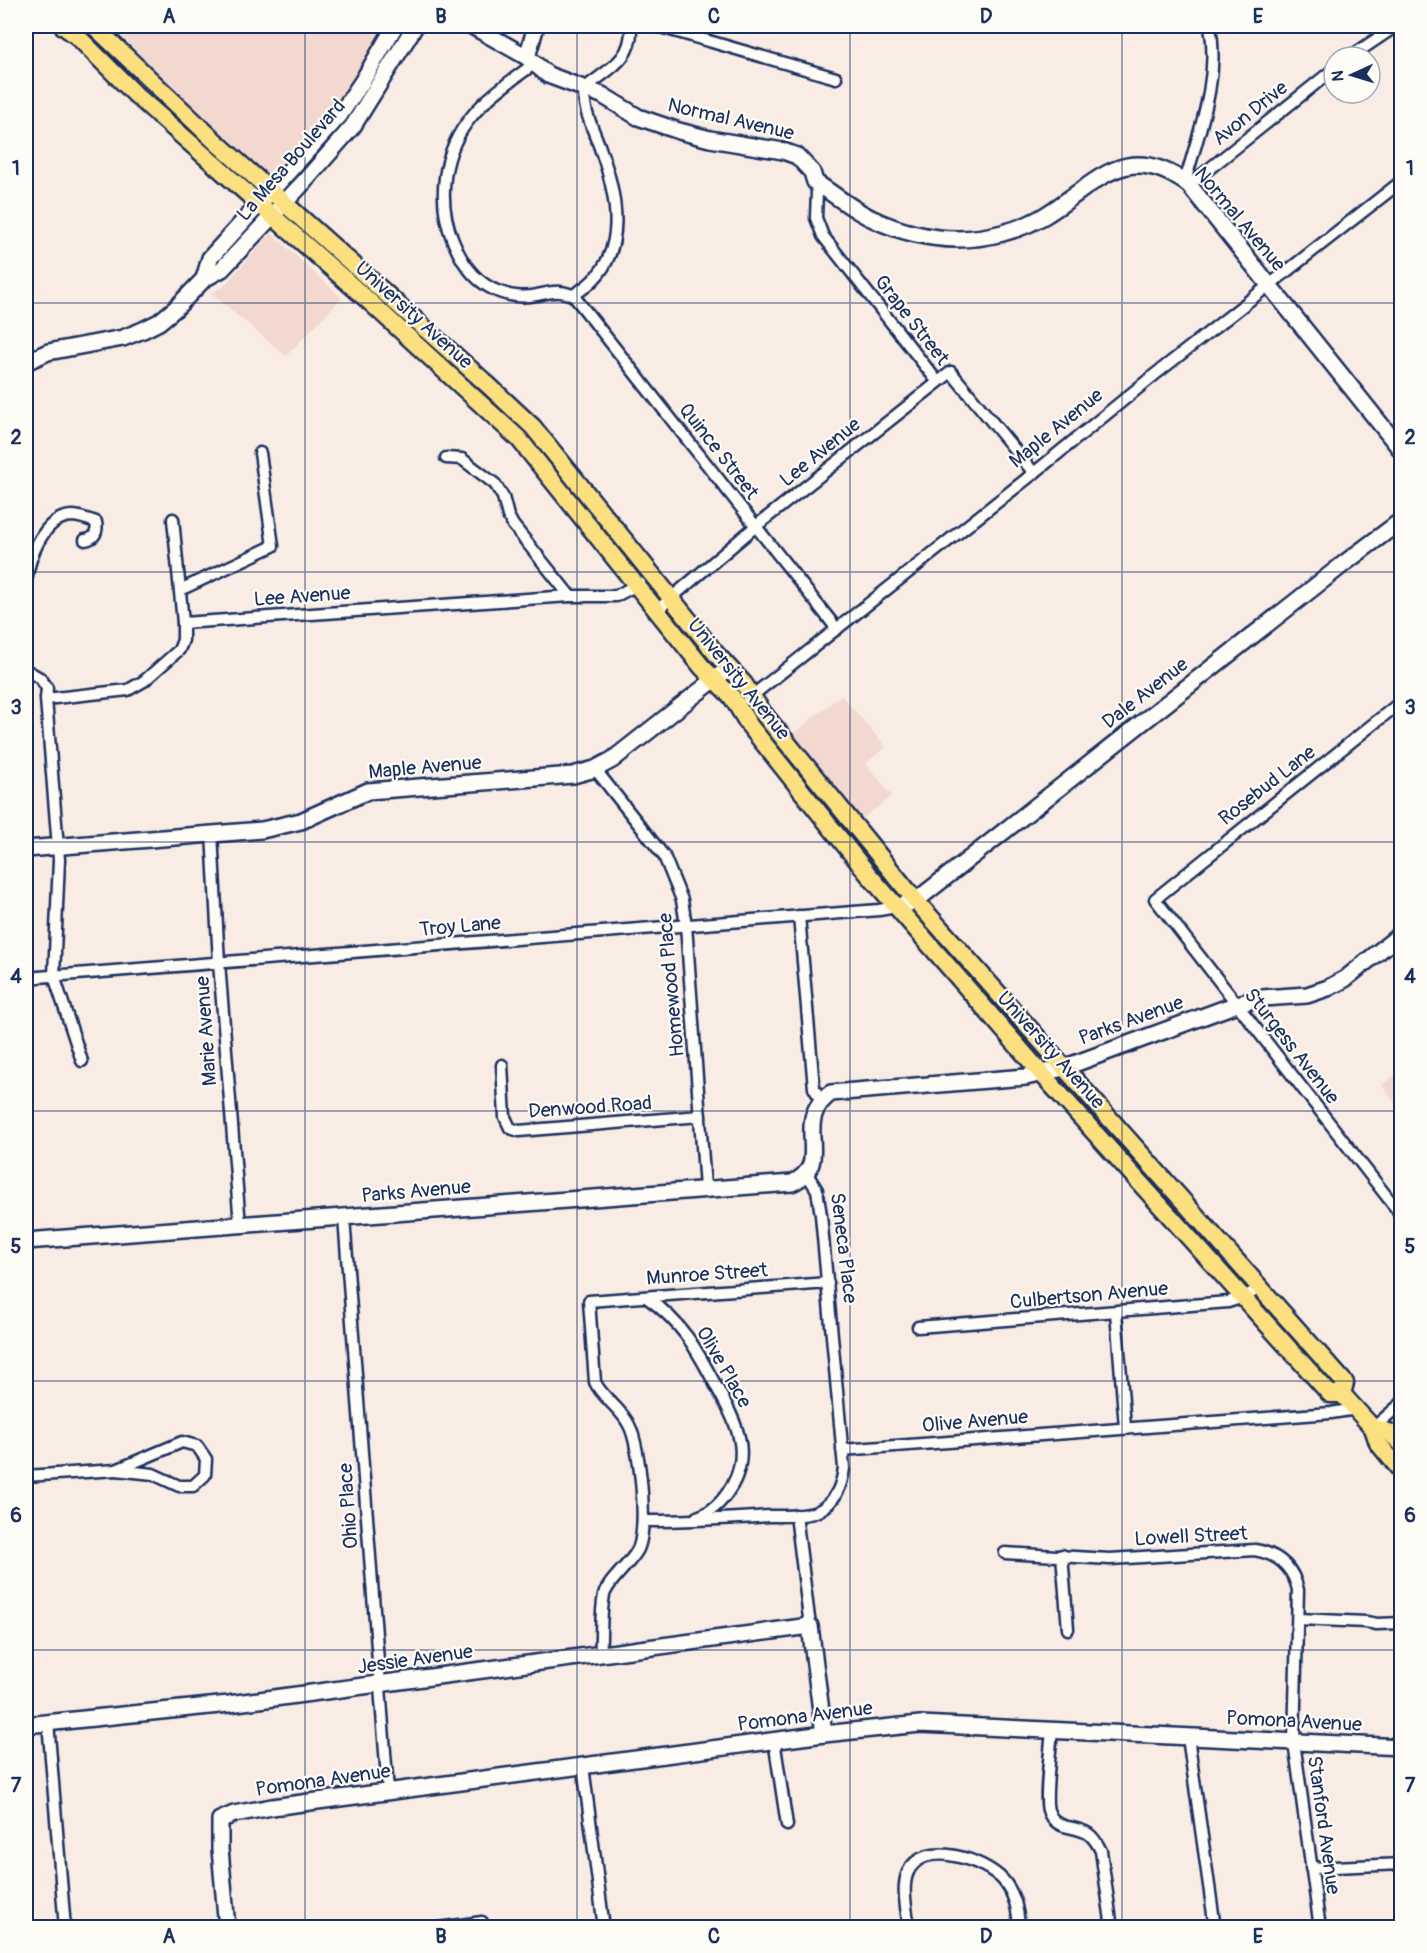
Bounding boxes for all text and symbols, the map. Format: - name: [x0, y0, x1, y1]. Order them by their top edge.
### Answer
- text: A: [163, 4, 176, 29]
- text: B: [435, 4, 447, 29]
- text: C: [708, 4, 720, 29]
- text: D: [980, 4, 993, 29]
- text: E: [1253, 4, 1264, 29]
- north arrow: [1322, 45, 1382, 105]
- text: N: [1328, 70, 1348, 82]
- street label: Avon Drive: [1207, 75, 1293, 151]
- street label: Normal Avenue: [665, 92, 797, 146]
- street label: La Mesa Boulevard: [231, 94, 351, 226]
- text: 1: [12, 156, 20, 181]
- text: 1: [1406, 156, 1414, 181]
- street label: Normal Avenue: [1189, 162, 1291, 277]
- street label: University Avenue: [350, 256, 478, 374]
- street label: Grape Street: [869, 270, 956, 371]
- street label: Maple Avenue: [1004, 382, 1108, 473]
- street label: Quince Street: [674, 398, 765, 505]
- street label: Lee Avenue: [775, 412, 866, 492]
- text: 2: [10, 425, 22, 450]
- text: 2: [1404, 425, 1416, 450]
- street label: Lee Avenue: [253, 580, 351, 612]
- street label: University Avenue: [682, 613, 796, 745]
- street label: Dale Avenue: [1097, 652, 1193, 734]
- text: 3: [10, 695, 22, 720]
- text: 3: [1404, 695, 1416, 720]
- street label: Rosebud Lane: [1213, 739, 1321, 831]
- street label: Maple Avenue: [367, 750, 483, 784]
- street label: Troy Lane: [418, 910, 502, 942]
- street label: Homewood Place: [652, 912, 690, 1058]
- text: 4: [10, 964, 22, 989]
- text: 4: [1404, 964, 1416, 989]
- street label: Marie Avenue: [190, 975, 222, 1087]
- street label: Sturgess Avenue: [1239, 983, 1345, 1109]
- street label: University Avenue: [992, 986, 1110, 1114]
- street label: Parks Avenue: [1075, 989, 1187, 1051]
- street label: Denwood Road: [527, 1090, 653, 1124]
- street label: Parks Avenue: [360, 1174, 472, 1208]
- street label: Seneca Place: [825, 1191, 863, 1305]
- text: 5: [11, 1234, 22, 1259]
- text: 5: [1405, 1234, 1416, 1259]
- street label: Munroe Street: [645, 1257, 770, 1291]
- street label: Culbertson Avenue: [1009, 1276, 1169, 1314]
- street label: Olive Place: [691, 1322, 757, 1412]
- street label: Olive Avenue: [921, 1404, 1029, 1438]
- street label: Ohio Place: [333, 1462, 363, 1550]
- text: 6: [10, 1503, 22, 1528]
- text: 6: [1404, 1503, 1416, 1528]
- street label: Lowell Street: [1134, 1521, 1249, 1551]
- street label: Jessie Avenue: [356, 1638, 475, 1679]
- street label: Pomona Avenue: [736, 1695, 874, 1737]
- street label: Pomona Avenue: [1225, 1705, 1363, 1737]
- street label: Stanford Avenue: [1302, 1754, 1346, 1896]
- street label: Pomona Avenue: [254, 1758, 392, 1802]
- text: 7: [11, 1773, 22, 1798]
- text: 7: [1405, 1773, 1416, 1798]
- text: A: [163, 1924, 176, 1949]
- text: B: [435, 1924, 447, 1949]
- text: C: [708, 1924, 720, 1949]
- text: D: [980, 1924, 993, 1949]
- text: E: [1253, 1924, 1264, 1949]

